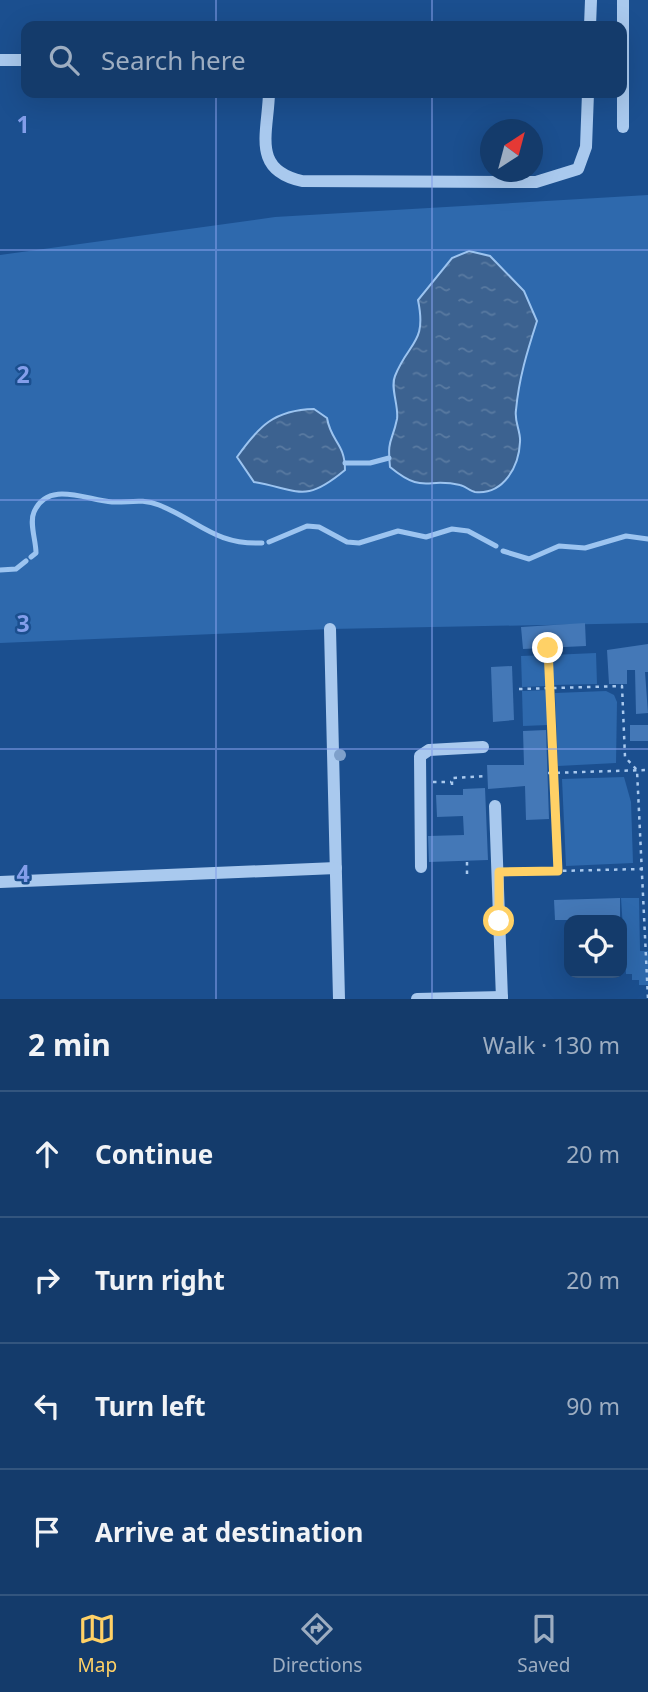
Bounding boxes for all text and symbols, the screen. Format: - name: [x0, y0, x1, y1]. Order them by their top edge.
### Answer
- search box: [21, 21, 627, 98]
- icon: search: [45, 41, 83, 79]
- text: Search here: [101, 42, 246, 78]
- text: 1: [16, 108, 30, 140]
- north arrow: [480, 119, 543, 182]
- text: 2: [16, 358, 30, 390]
- text: 3: [16, 607, 30, 639]
- route end: [532, 632, 563, 663]
- text: 4: [16, 857, 30, 889]
- route start: [483, 905, 514, 936]
- map controls: [564, 915, 627, 978]
- button: locate: [564, 915, 627, 978]
- text: 2 min: [28, 1024, 111, 1065]
- text: Walk · 130 m: [483, 1029, 620, 1061]
- icon: ahead: [28, 1135, 66, 1173]
- text: Continue: [95, 1136, 213, 1172]
- text: 20 m: [566, 1138, 620, 1170]
- icon: right: [28, 1261, 66, 1299]
- text: Turn right: [95, 1262, 225, 1298]
- text: 20 m: [566, 1264, 620, 1296]
- icon: left: [28, 1387, 66, 1425]
- text: Turn left: [95, 1388, 206, 1424]
- text: 90 m: [566, 1390, 620, 1422]
- icon: arrive: [28, 1513, 66, 1551]
- text: Arrive at destination: [95, 1514, 364, 1550]
- tab: Map: [78, 1610, 117, 1678]
- tab: Directions: [272, 1610, 362, 1678]
- tab: Saved: [517, 1610, 570, 1678]

